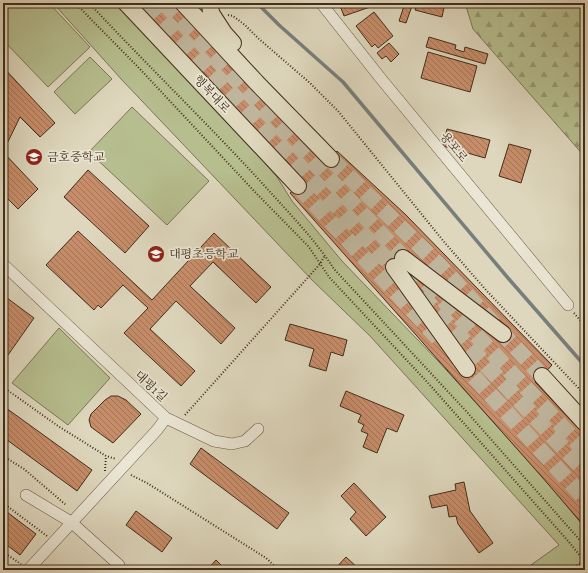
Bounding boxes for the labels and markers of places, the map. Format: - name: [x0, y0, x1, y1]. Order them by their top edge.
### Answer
- school or university icon: 금호중학교: [24, 147, 44, 167]
- place label: 금호중학교: [47, 149, 105, 165]
- school or university icon: 대평초등학교: [146, 244, 166, 264]
- place label: 대평초등학교: [169, 246, 239, 262]

